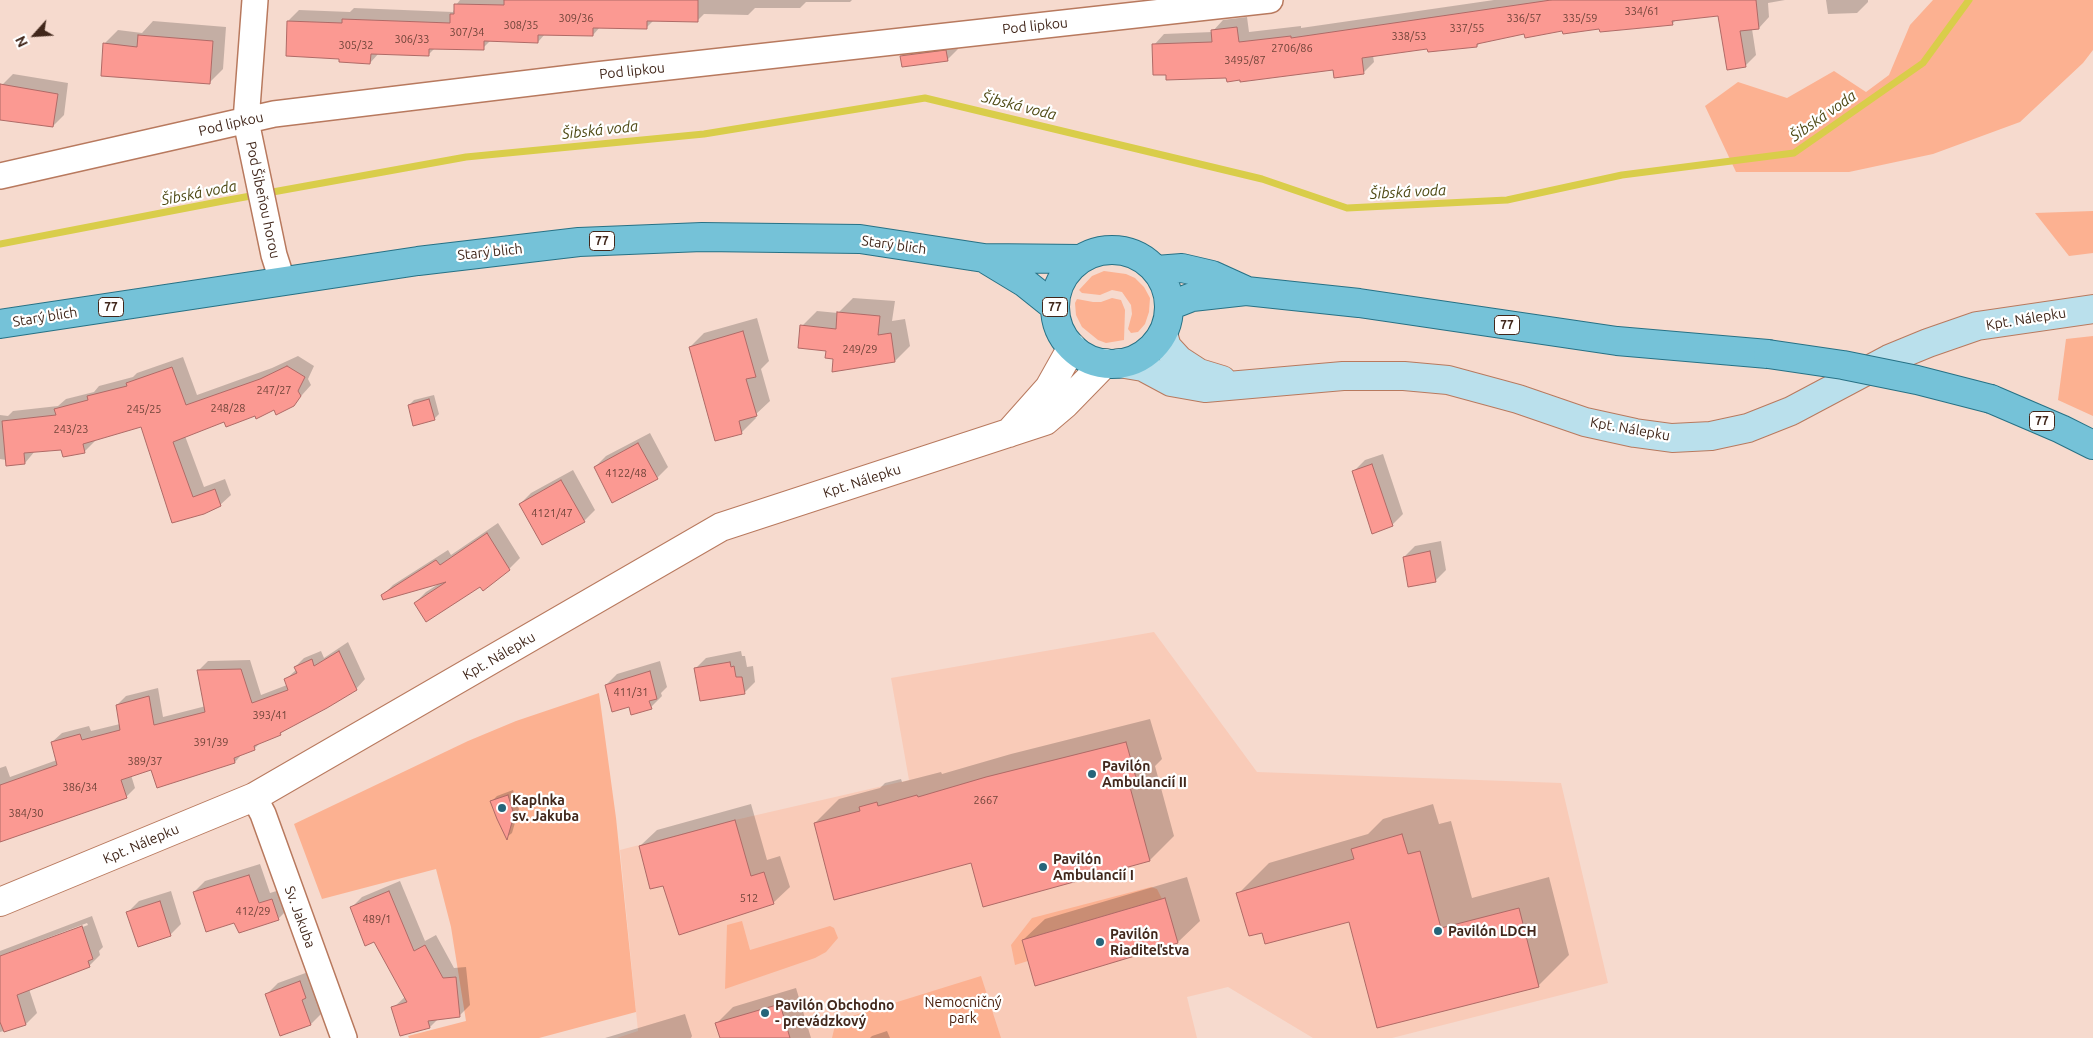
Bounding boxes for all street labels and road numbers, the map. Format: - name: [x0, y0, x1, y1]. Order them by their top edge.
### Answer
- street label: Pod lipkou: [1001, 14, 1069, 38]
- street label: Pod lipkou: [598, 59, 666, 83]
- street label: Pod lipkou: [197, 108, 265, 140]
- street label: Pod Šibeňou horou: [242, 140, 284, 260]
- road number: 77: [590, 232, 614, 250]
- street label: Starý blich: [860, 232, 928, 258]
- street label: Starý blich: [457, 240, 523, 264]
- road number: 77: [98, 298, 124, 316]
- road number: 77: [1042, 298, 1068, 316]
- street label: Starý blich: [11, 304, 79, 330]
- street label: Kpt. Nálepku: [1985, 304, 2067, 334]
- road number: 77: [1494, 316, 1520, 334]
- road number: 77: [2030, 412, 2054, 431]
- street label: Kpt. Nálepku: [1589, 414, 1671, 444]
- street label: Kpt. Nálepku: [821, 461, 903, 501]
- street label: Kpt. Nálepku: [460, 629, 538, 683]
- street label: Kpt. Nálepku: [101, 820, 181, 868]
- street label: Sv. Jakuba: [281, 884, 319, 950]

